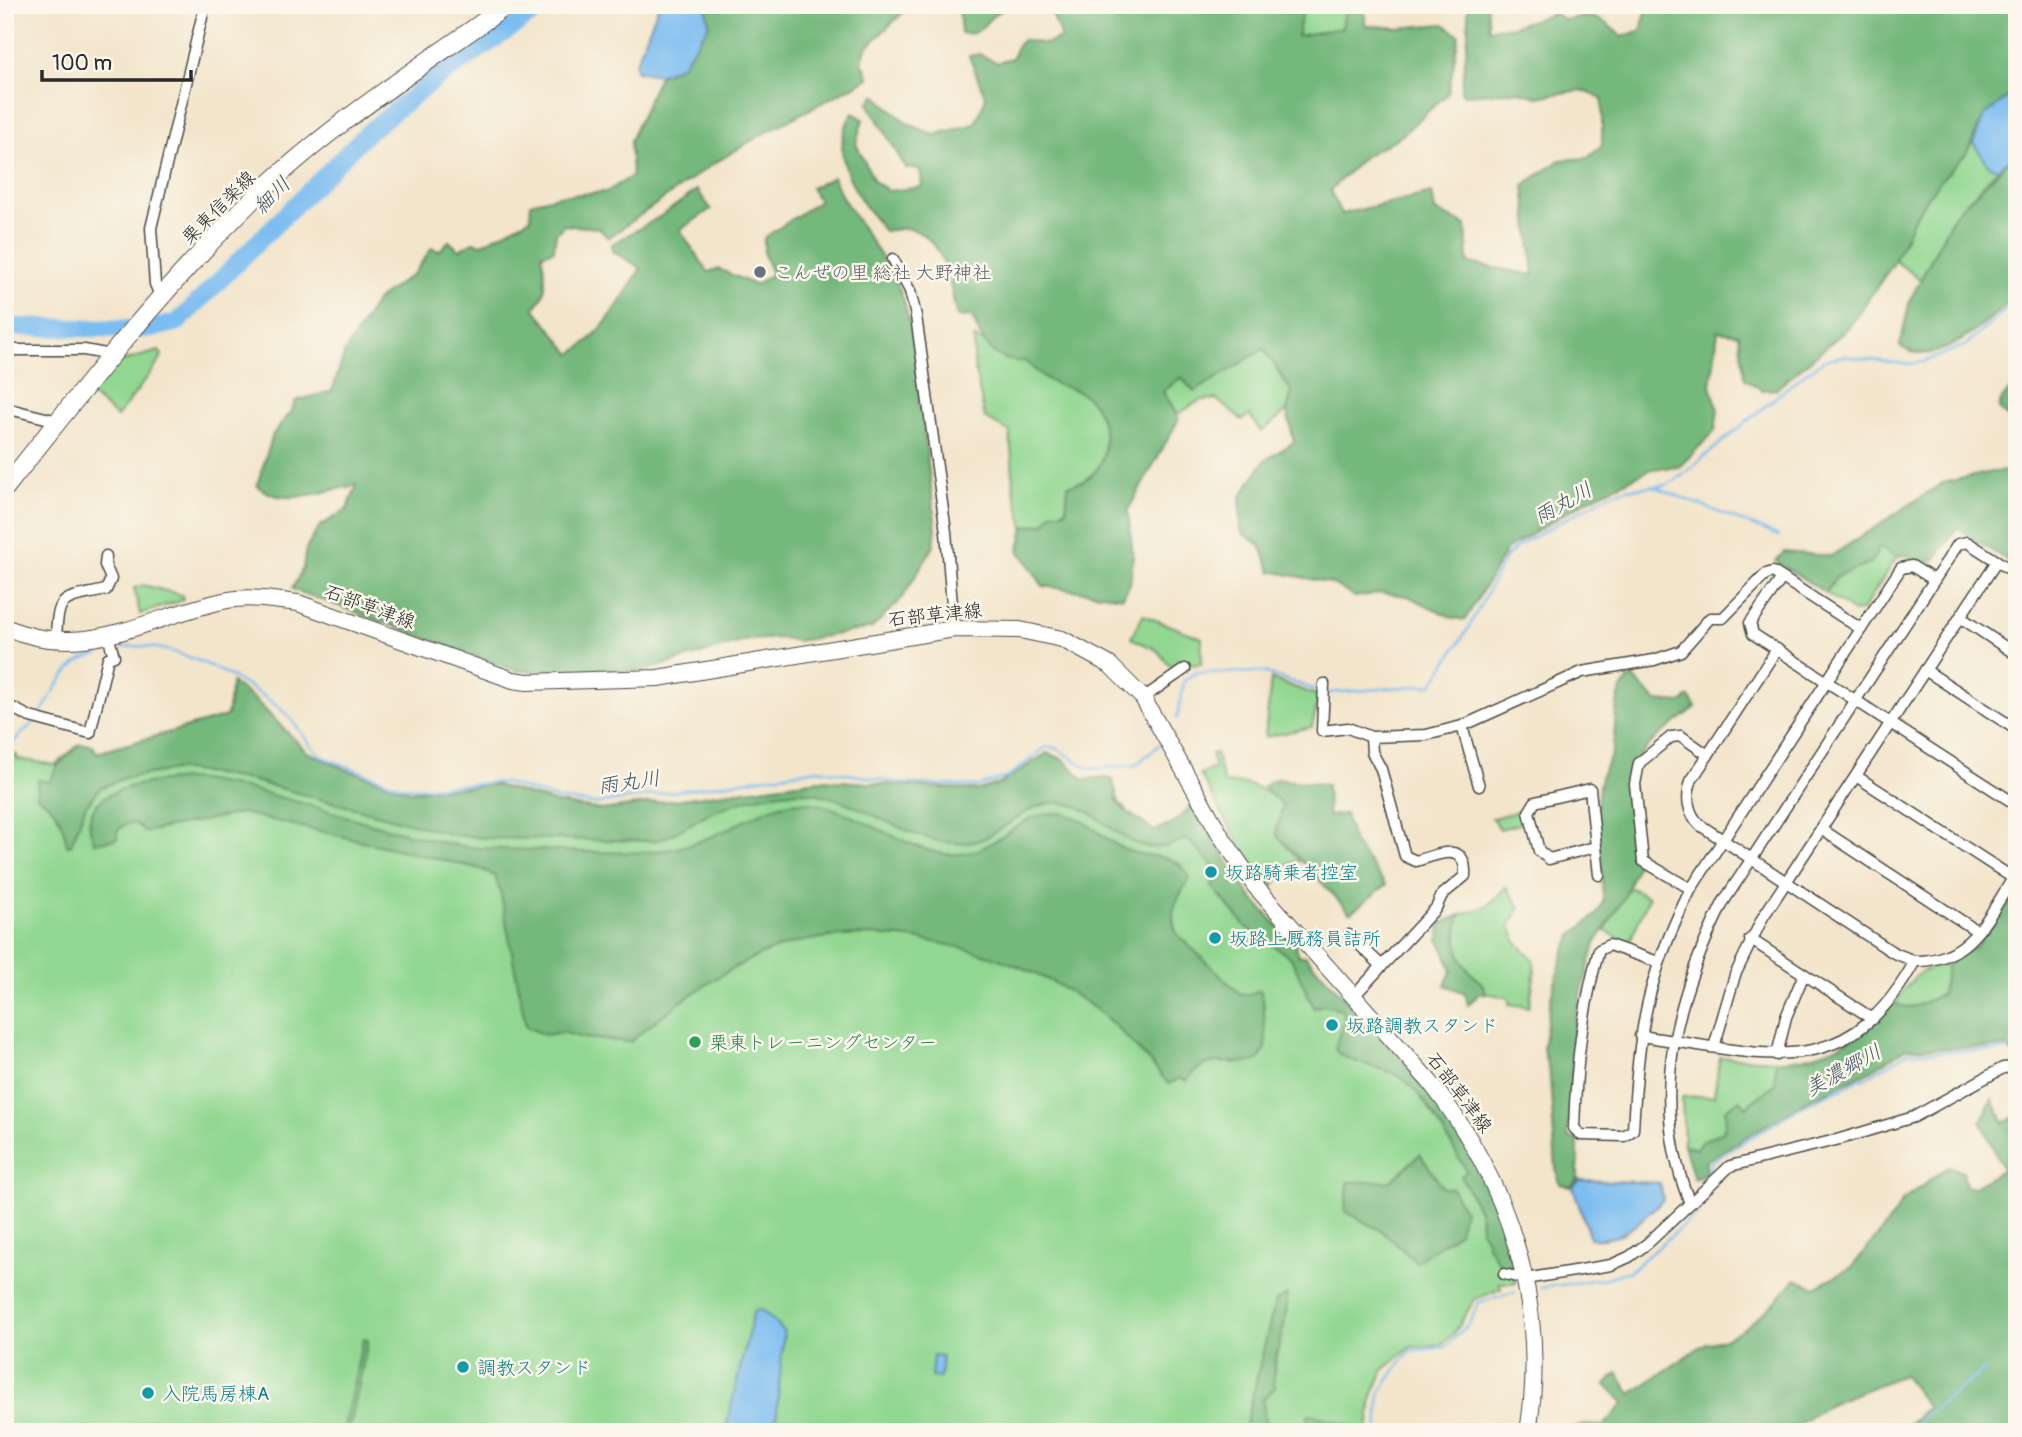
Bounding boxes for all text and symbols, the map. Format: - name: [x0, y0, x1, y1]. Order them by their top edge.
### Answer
- scale bar: [42, 38, 191, 82]
- text: 100 m: [52, 50, 112, 77]
- street label: 栗東信楽線: [177, 166, 261, 250]
- water label: 細川: [248, 171, 297, 220]
- place label: こんぜの里 総社 大野神社: [774, 261, 991, 285]
- marker: こんぜの里 総社 大野神社: [752, 264, 768, 280]
- water label: 雨丸川: [1529, 476, 1597, 531]
- street label: 石部草津線: [321, 579, 418, 634]
- street label: 石部草津線: [887, 598, 984, 632]
- water label: 雨丸川: [596, 765, 662, 800]
- place label: 坂路騎乗者控室: [1225, 861, 1358, 885]
- marker: 坂路騎乗者控室: [1203, 864, 1219, 880]
- place label: 坂路上厩務員詰所: [1229, 927, 1381, 951]
- marker: 坂路上厩務員詰所: [1207, 930, 1223, 946]
- place label: 坂路調教スタンド: [1346, 1014, 1498, 1038]
- marker: 坂路調教スタンド: [1324, 1017, 1340, 1033]
- place label: 栗東トレーニングセンター: [709, 1031, 937, 1055]
- marker: 栗東トレーニングセンター: [687, 1034, 703, 1050]
- water label: 美濃郷川: [1800, 1038, 1887, 1103]
- street label: 石部草津線: [1421, 1047, 1497, 1138]
- place label: 調教スタンド: [477, 1356, 591, 1380]
- marker: 調教スタンド: [455, 1359, 471, 1375]
- place label: 入院馬房棟A: [162, 1382, 269, 1406]
- marker: 入院馬房棟A: [140, 1385, 156, 1401]

